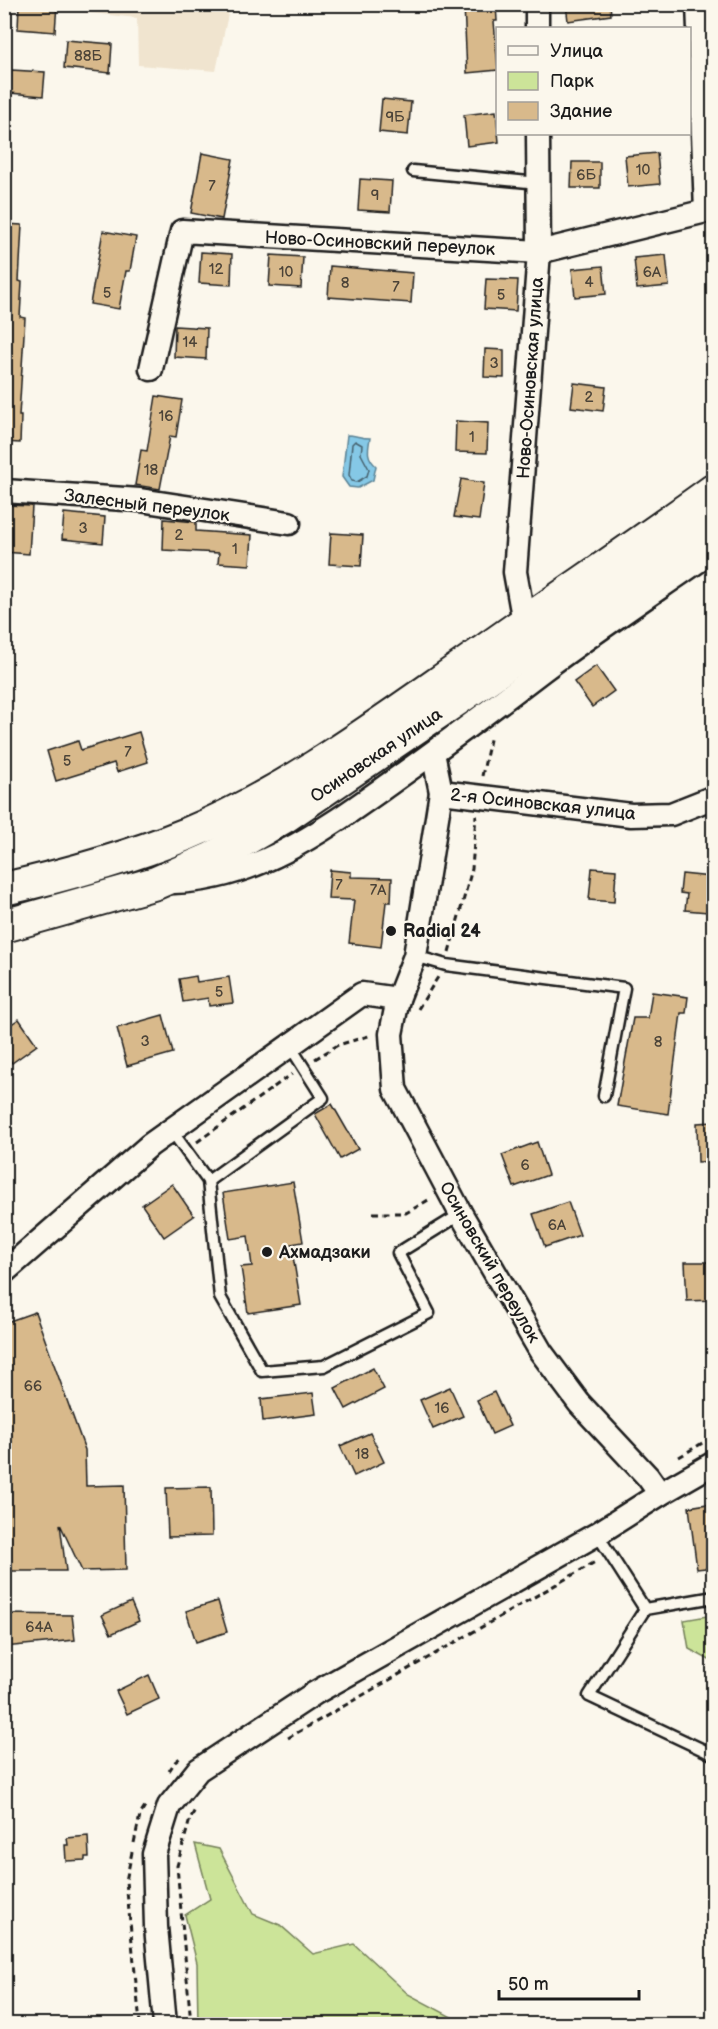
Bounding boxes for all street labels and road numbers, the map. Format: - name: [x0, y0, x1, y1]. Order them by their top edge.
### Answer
- street label: Ново-Осиновский переулок: [264, 227, 496, 260]
- street label: Ново-Осиновская улица: [513, 276, 548, 480]
- street label: Залесный переулок: [63, 485, 231, 526]
- street label: Осиновская улица: [306, 703, 446, 807]
- street label: 2-я Осиновская улица: [449, 784, 637, 825]
- street label: Осиновский переулок: [435, 1178, 545, 1347]

